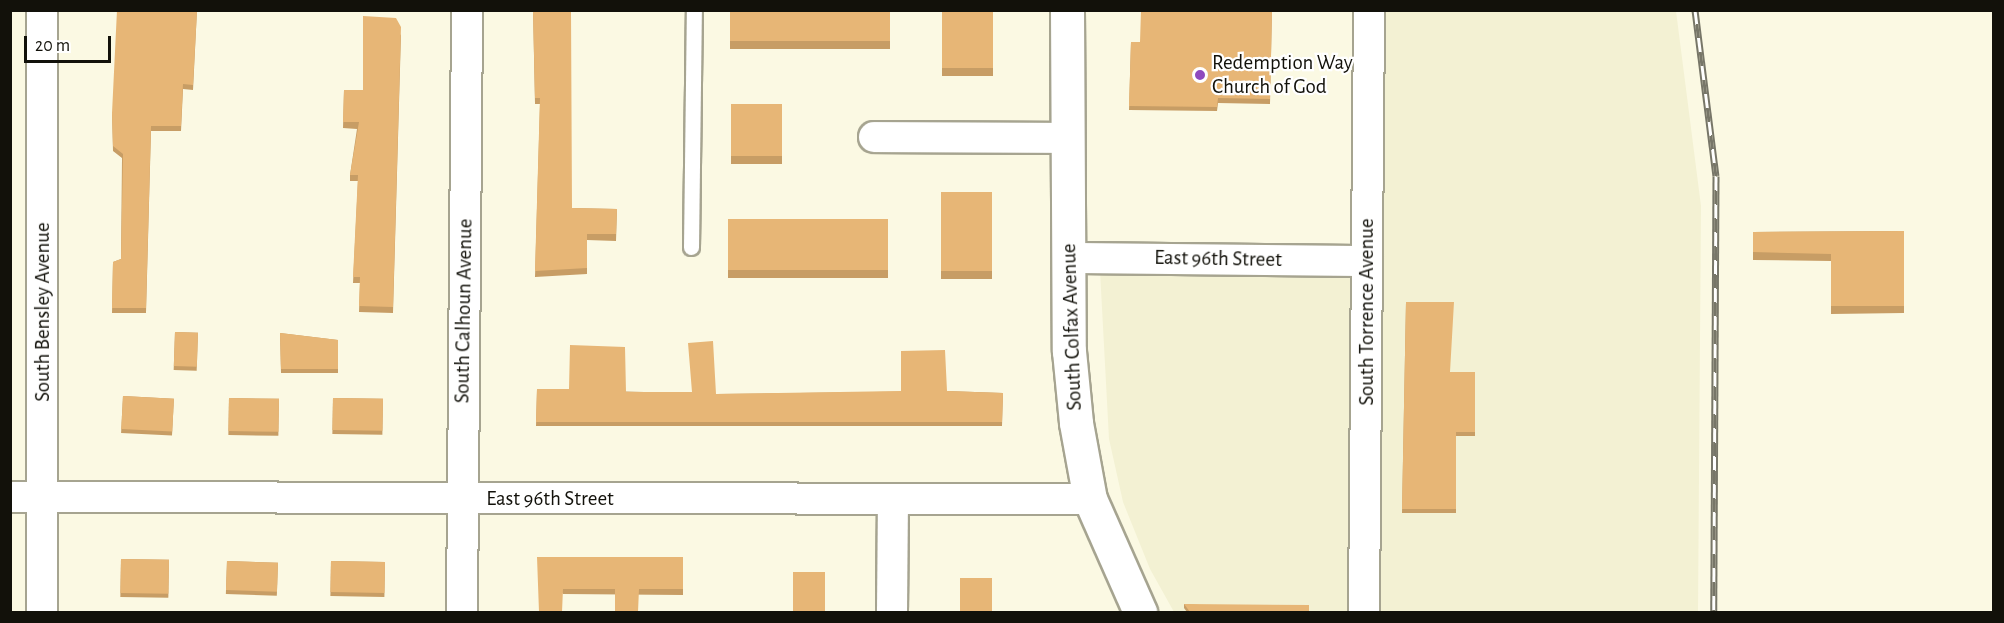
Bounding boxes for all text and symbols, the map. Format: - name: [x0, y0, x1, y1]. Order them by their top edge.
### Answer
- scale bar: [27, 24, 114, 62]
- text: 20 m: [35, 37, 70, 55]
- place label: Redemption Way Church of God: [1212, 50, 1353, 100]
- marker: Redemption Way Church of God: [1193, 68, 1207, 82]
- street label: South Calhoun Avenue: [450, 218, 478, 404]
- street label: South Torrence Avenue: [1354, 218, 1380, 406]
- street label: South Bensley Avenue: [30, 222, 56, 402]
- street label: South Colfax Avenue: [1056, 243, 1088, 411]
- street label: East 96th Street: [1154, 245, 1282, 273]
- street label: East 96th Street: [486, 486, 614, 512]

